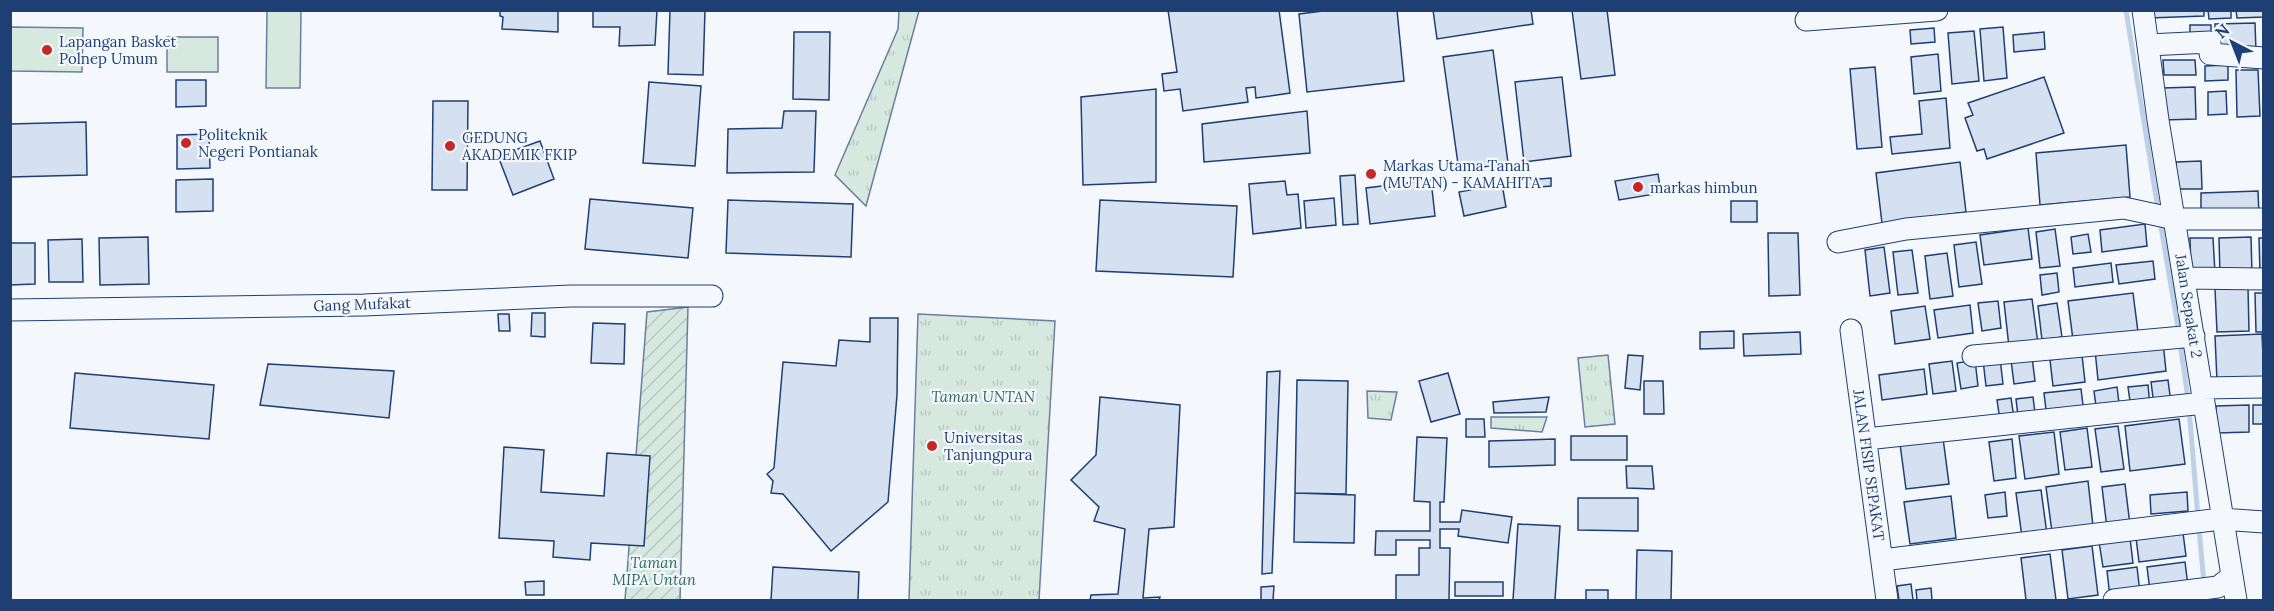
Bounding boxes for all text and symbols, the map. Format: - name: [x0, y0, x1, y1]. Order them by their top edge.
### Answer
- north arrow: [2202, 12, 2262, 72]
- text: N: [2211, 19, 2233, 42]
- place label: Lapangan Basket Polnep Umum: [59, 32, 177, 68]
- marker: Lapangan Basket Polnep Umum: [40, 43, 54, 57]
- place label: Politeknik Negeri Pontianak: [198, 125, 318, 161]
- place label: GEDUNG AKADEMIK FKIP: [461, 128, 577, 164]
- marker: Politeknik Negeri Pontianak: [179, 136, 193, 150]
- marker: GEDUNG AKADEMIK FKIP: [443, 139, 457, 153]
- place label: Markas Utama Tanah (MUTAN) - KAMAHITA: [1383, 156, 1541, 193]
- marker: Markas Utama Tanah (MUTAN) - KAMAHITA: [1364, 167, 1378, 181]
- place label: markas himbun: [1650, 178, 1758, 197]
- marker: markas himbun: [1631, 180, 1645, 194]
- street label: Jalan Sepakat 2: [2171, 252, 2207, 359]
- street label: Gang Mufakat: [313, 293, 411, 315]
- park label: Taman UNTAN: [931, 387, 1035, 406]
- street label: JALAN FISIP SEPAKAT: [1849, 387, 1889, 542]
- place label: Universitas Tanjungpura: [944, 428, 1033, 464]
- marker: Universitas Tanjungpura: [925, 439, 939, 453]
- park label: Taman MIPA Untan: [612, 553, 697, 589]

